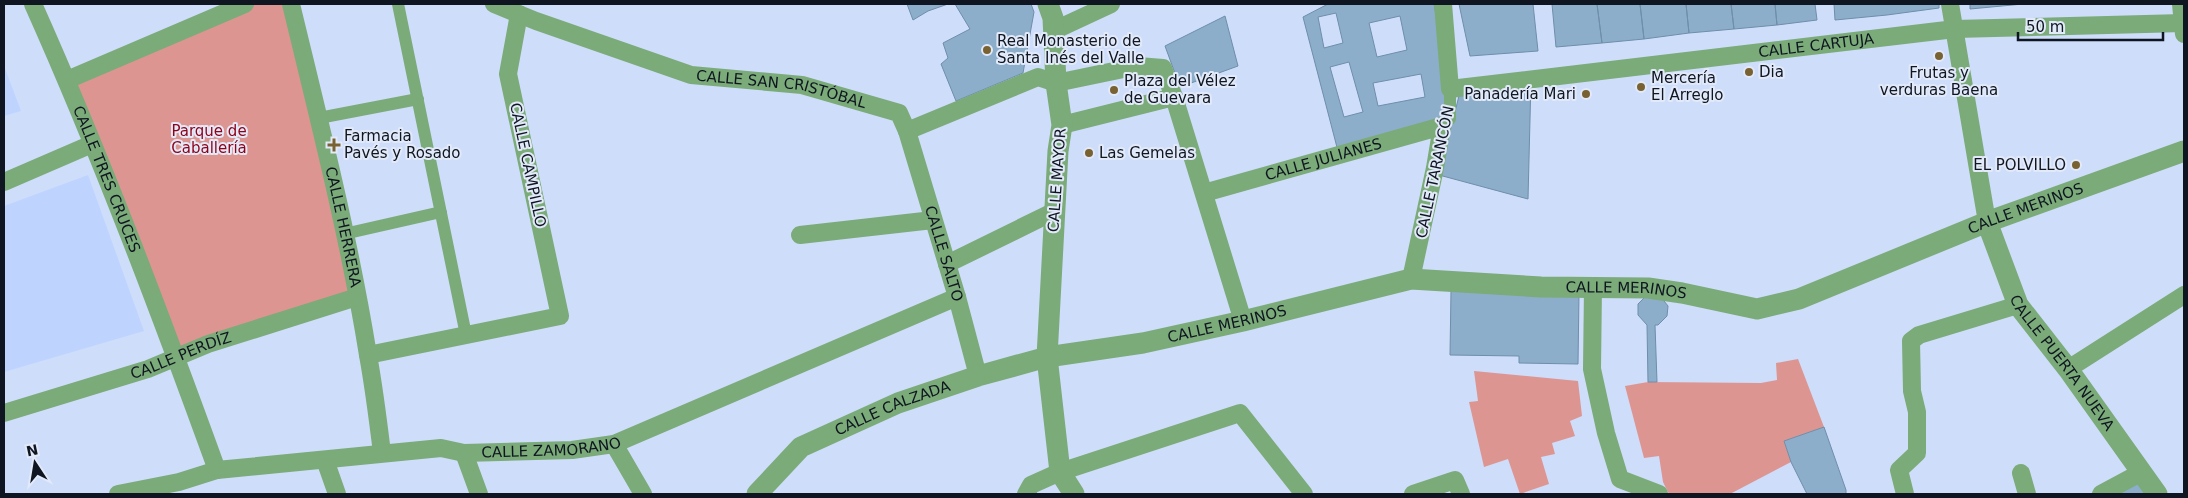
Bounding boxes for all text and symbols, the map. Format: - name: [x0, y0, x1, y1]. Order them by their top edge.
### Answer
- scale bar: [2018, 10, 2163, 42]
- text: 50 m: [2026, 18, 2064, 36]
- street label: CALLE CARTUJA: [1757, 30, 1876, 61]
- place label: Real Monasterio de Santa Inés del Valle: [997, 32, 1144, 67]
- marker: Real Monasterio de Santa Inés del Valle: [981, 44, 993, 56]
- marker: Frutas y verduras Baena: [1933, 50, 1945, 62]
- place label: Dia: [1759, 63, 1784, 81]
- place label: Frutas y verduras Baena: [1880, 64, 1998, 99]
- marker: Dia: [1743, 66, 1755, 78]
- street label: CALLE SAN CRISTÓBAL: [695, 67, 869, 112]
- place label: Mercería El Arreglo: [1651, 69, 1724, 104]
- place label: Plaza del Vélez de Guevara: [1124, 72, 1236, 107]
- marker: Mercería El Arreglo: [1635, 81, 1647, 93]
- marker: Plaza del Vélez de Guevara: [1108, 84, 1120, 96]
- place label: Panadería Mari: [1464, 85, 1576, 103]
- marker: Panadería Mari: [1580, 88, 1592, 100]
- street label: CALLE CAMPILLO: [506, 101, 550, 229]
- street label: CALLE TRES CRUCES: [69, 103, 144, 255]
- street label: CALLE TARANCÓN: [1411, 104, 1458, 240]
- park label: Parque de Caballería: [171, 122, 247, 157]
- place label: Farmacia Pavés y Rosado: [344, 127, 461, 162]
- street label: CALLE MAYOR: [1044, 127, 1070, 233]
- street label: CALLE JULIANES: [1263, 134, 1384, 184]
- marker: Farmacia Pavés y Rosado: [328, 139, 340, 151]
- place label: Las Gemelas: [1099, 144, 1195, 162]
- marker: Las Gemelas: [1083, 147, 1095, 159]
- place label: EL POLVILLO: [1973, 156, 2066, 174]
- marker: EL POLVILLO: [2070, 159, 2082, 171]
- street label: CALLE HERRERA: [321, 165, 365, 290]
- street label: CALLE MERINOS: [1965, 179, 2086, 238]
- street label: CALLE SALTO: [921, 204, 967, 304]
- street label: CALLE MERINOS: [1565, 278, 1688, 303]
- street label: CALLE PUERTA NUEVA: [2006, 292, 2118, 435]
- street label: CALLE MERINOS: [1166, 301, 1288, 346]
- street label: CALLE PERDÍZ: [128, 328, 234, 383]
- street label: CALLE CALZADA: [832, 377, 953, 439]
- street label: CALLE ZAMORANO: [481, 433, 624, 462]
- north arrow: [10, 438, 60, 488]
- text: N: [25, 441, 40, 459]

